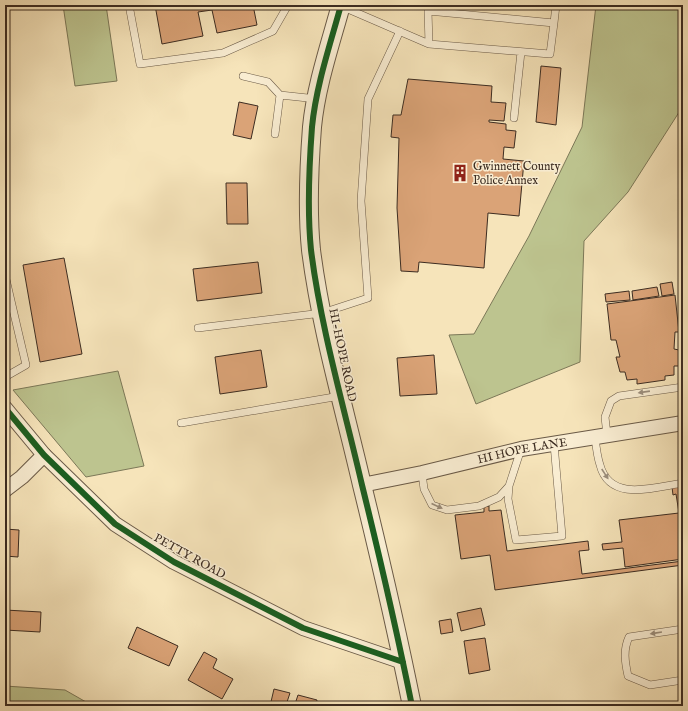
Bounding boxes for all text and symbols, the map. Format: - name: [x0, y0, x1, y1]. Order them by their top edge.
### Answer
- place label: Gwinnett County Police Annex: [473, 159, 560, 188]
- building icon: Gwinnett County Police Annex: [450, 163, 470, 183]
- street label: HI-HOPE ROAD: [325, 307, 360, 404]
- one-way arrow: [638, 389, 650, 395]
- street label: HI HOPE LANE: [476, 435, 568, 467]
- one-way arrow: [601, 469, 609, 479]
- one-way arrow: [431, 503, 443, 509]
- street label: PETTY ROAD: [151, 530, 229, 583]
- one-way arrow: [650, 630, 662, 636]

